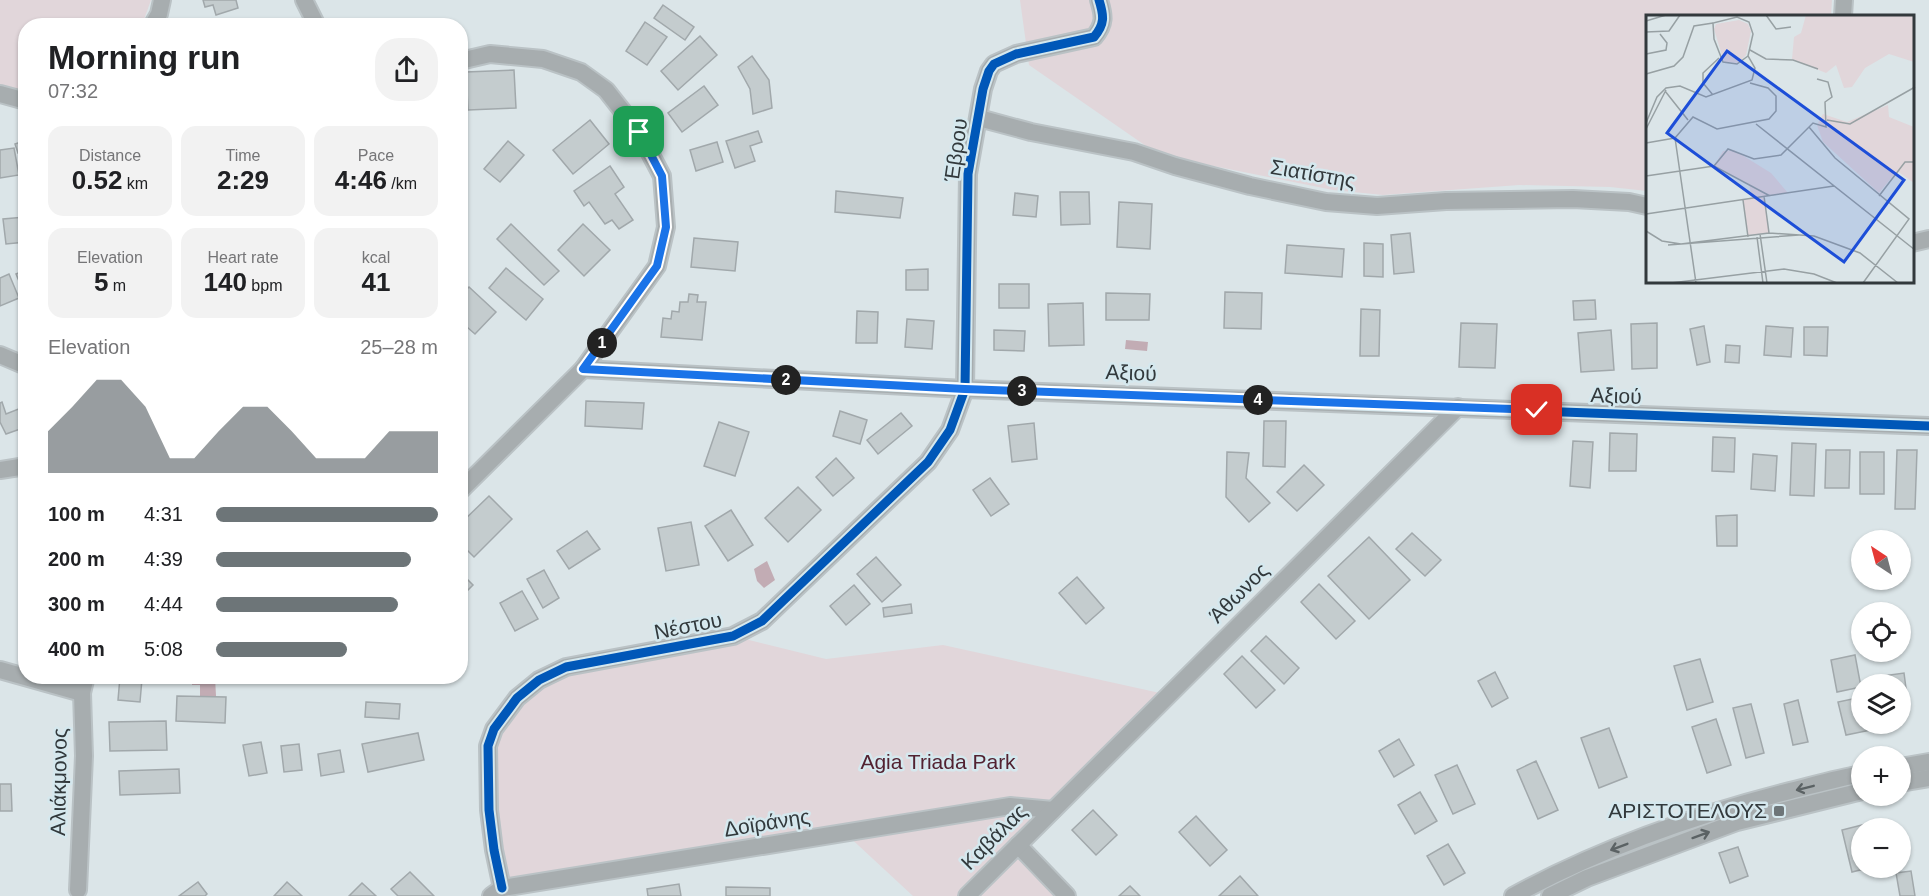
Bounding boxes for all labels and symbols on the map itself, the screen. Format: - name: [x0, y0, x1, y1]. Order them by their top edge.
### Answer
- inset map: [1646, 15, 1914, 284]
- pin: [613, 106, 664, 157]
- street label: Έβρου: [940, 117, 971, 184]
- street label: Σιατίστης: [1269, 155, 1357, 192]
- pin: 1: [587, 328, 617, 358]
- street label: Αξιού: [1105, 360, 1157, 385]
- pin: 2: [771, 365, 801, 395]
- pin: 3: [1007, 376, 1037, 406]
- street label: Αξιού: [1590, 383, 1642, 408]
- pin: [1511, 384, 1562, 435]
- pin: 4: [1243, 385, 1273, 415]
- north arrow: [1851, 530, 1911, 590]
- street label: Άθωνος: [1204, 558, 1273, 627]
- street label: Νέστου: [652, 608, 724, 643]
- street label: Αλιάκμονος: [46, 728, 71, 836]
- park label: Agia Triada Park: [860, 750, 1016, 773]
- one-way arrow: [1795, 782, 1814, 794]
- street label: Καβάλας: [956, 799, 1031, 874]
- place label: ΑΡΙΣΤΟΤΕΛΟΥΣ: [1608, 799, 1767, 822]
- street label: Δοϊράνης: [722, 804, 812, 841]
- marker: ΑΡΙΣΤΟΤΕΛΟΥΣ: [1772, 804, 1786, 818]
- one-way arrow: [1692, 828, 1710, 839]
- one-way arrow: [1611, 843, 1629, 854]

